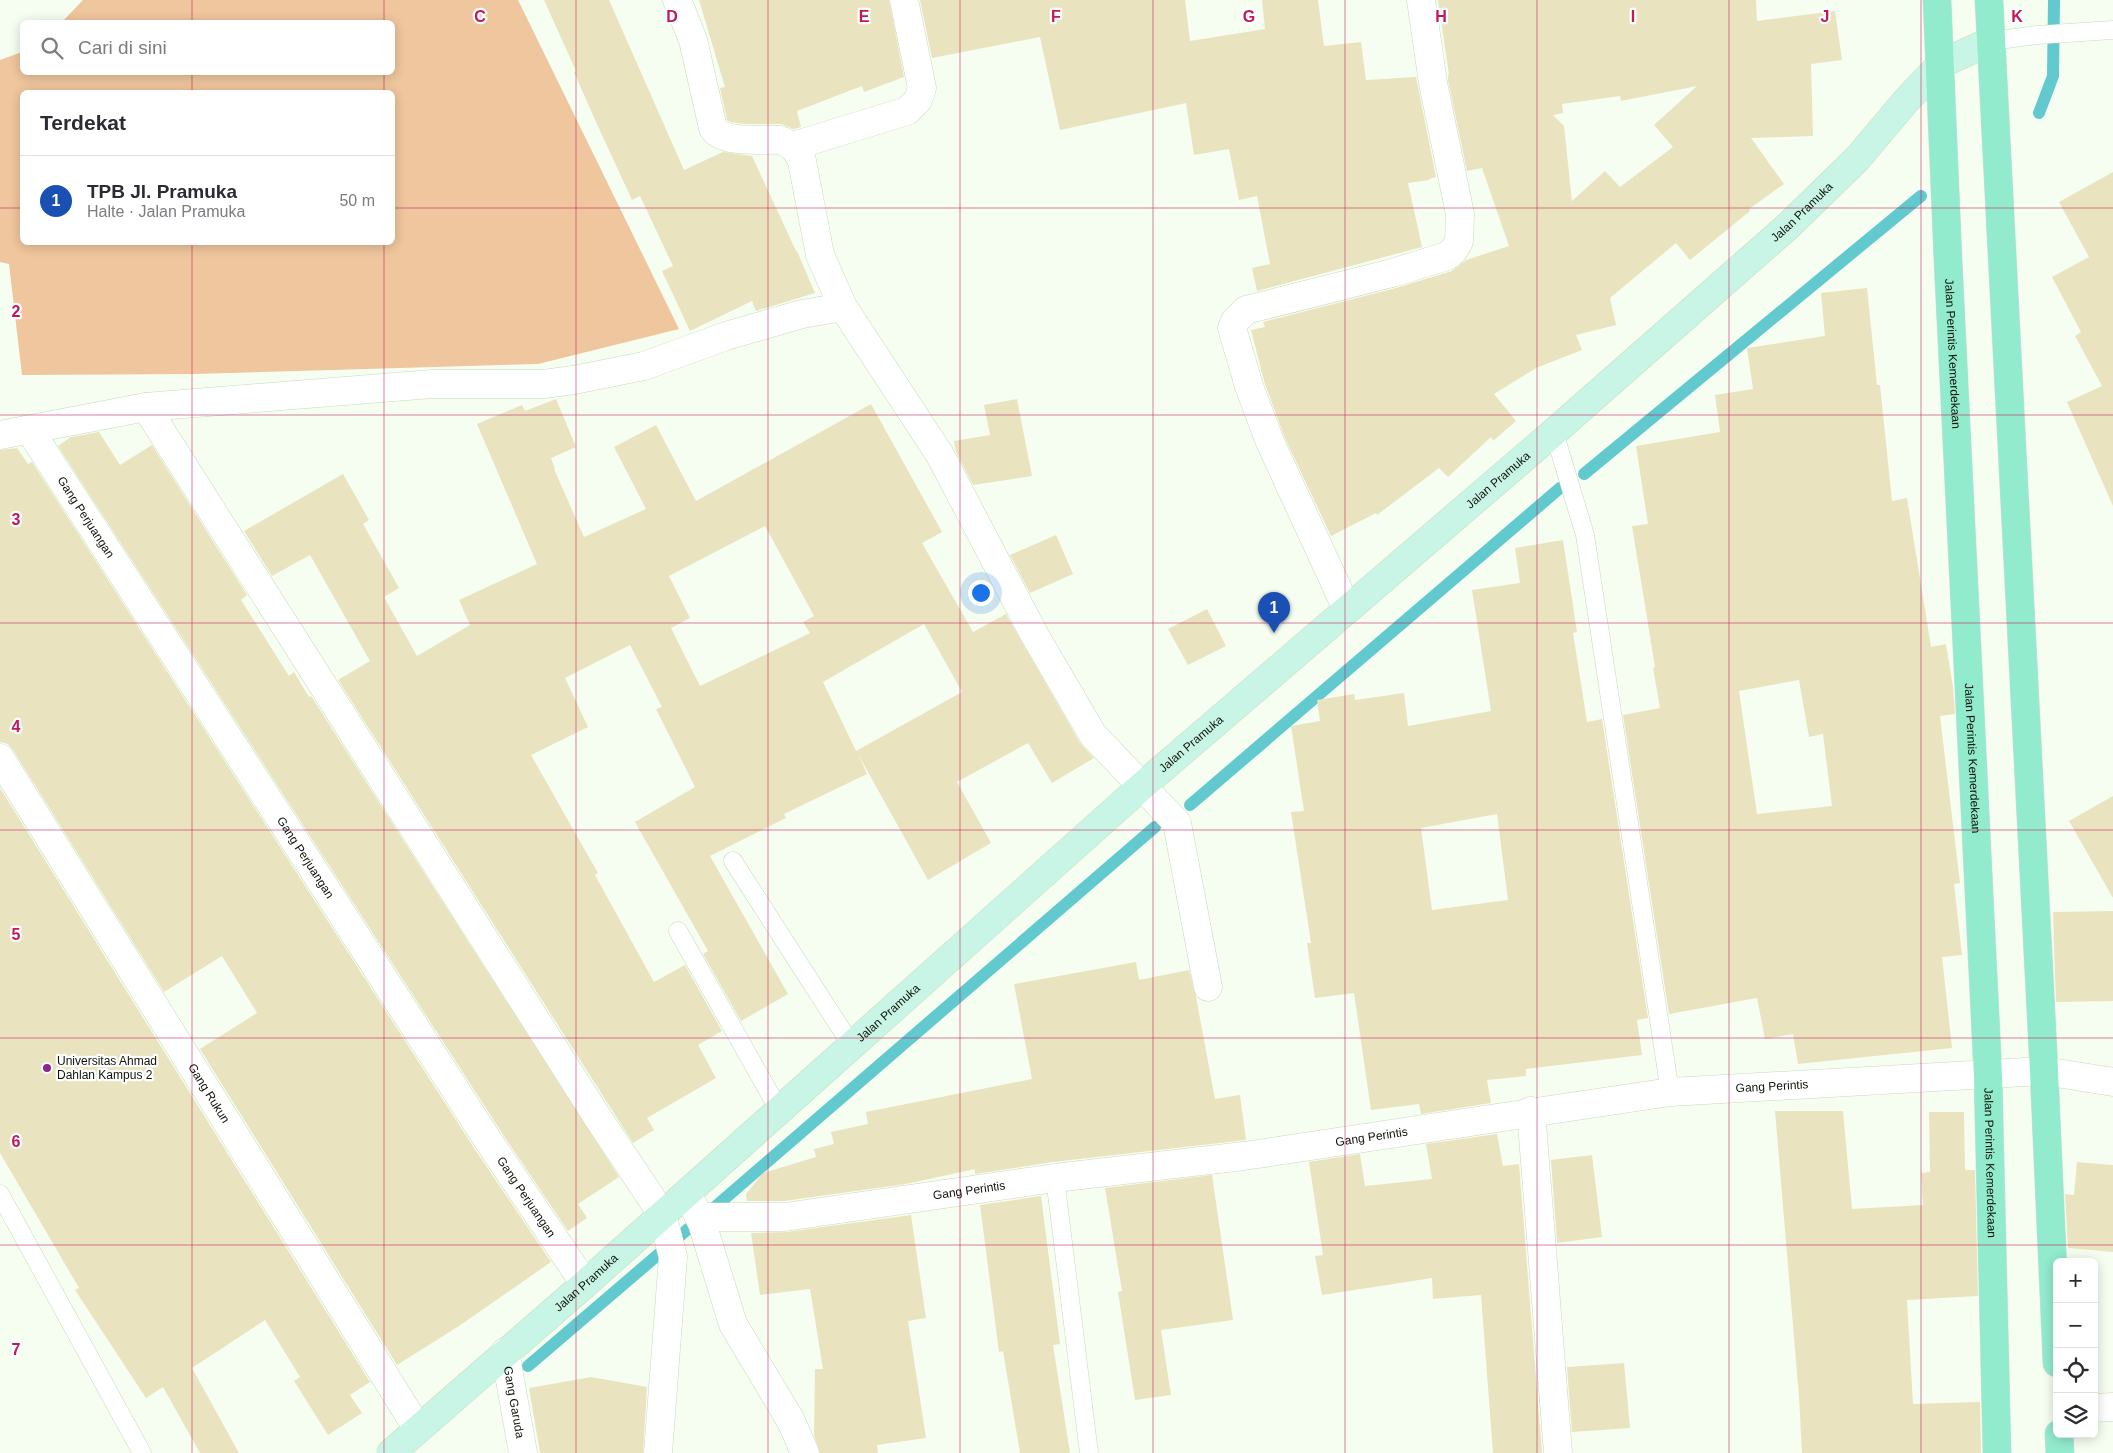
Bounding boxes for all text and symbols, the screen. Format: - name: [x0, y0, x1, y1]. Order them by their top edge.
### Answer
- text: C: [474, 8, 486, 25]
- text: D: [666, 8, 678, 25]
- text: E: [859, 8, 870, 25]
- text: F: [1051, 8, 1061, 25]
- text: G: [1243, 8, 1255, 25]
- text: H: [1435, 8, 1447, 25]
- text: I: [1631, 8, 1635, 25]
- text: J: [1821, 8, 1829, 25]
- text: K: [2011, 8, 2023, 25]
- search box: [20, 20, 395, 75]
- icon: search: [38, 34, 66, 62]
- text: Cari di sini: [78, 37, 167, 58]
- text: Terdekat: [40, 111, 126, 134]
- street label: Jalan Pramuka: [1768, 179, 1836, 245]
- text: TPB Jl. Pramuka: [87, 181, 237, 202]
- text: 1: [52, 192, 60, 209]
- text: 50 m: [339, 192, 375, 209]
- text: Halte · Jalan Pramuka: [87, 203, 245, 220]
- street label: Jalan Perintis Kemerdekaan: [1942, 278, 1963, 429]
- text: 2: [12, 303, 21, 320]
- street label: Jalan Pramuka: [1463, 448, 1533, 511]
- street label: Gang Perjuangan: [54, 474, 117, 561]
- text: 3: [12, 511, 21, 528]
- your location: [968, 580, 994, 606]
- pin: 1: [1258, 592, 1290, 633]
- street label: Jalan Perintis Kemerdekaan: [1962, 683, 1983, 834]
- street label: Jalan Pramuka: [1156, 712, 1226, 775]
- text: 4: [12, 718, 21, 735]
- street label: Gang Perjuangan: [274, 814, 337, 901]
- text: 5: [12, 926, 21, 943]
- street label: Jalan Pramuka: [854, 981, 923, 1045]
- place label: Universitas Ahmad Dahlan Kampus 2: [57, 1054, 157, 1082]
- street label: Gang Rukun: [185, 1061, 233, 1126]
- marker: Universitas Ahmad Dahlan Kampus 2: [41, 1062, 53, 1074]
- street label: Gang Perintis: [1735, 1077, 1809, 1095]
- street label: Jalan Perintis Kemerdekaan: [1981, 1087, 1999, 1238]
- street label: Gang Perintis: [1334, 1125, 1409, 1149]
- text: 6: [12, 1133, 21, 1150]
- street label: Gang Perjuangan: [494, 1154, 558, 1240]
- street label: Gang Perintis: [932, 1178, 1006, 1203]
- street label: Jalan Pramuka: [551, 1251, 621, 1314]
- map controls: [2053, 1258, 2098, 1438]
- button: +: [2053, 1258, 2098, 1303]
- button: −: [2053, 1303, 2098, 1348]
- text: 7: [12, 1341, 21, 1358]
- button: locate: [2053, 1348, 2098, 1393]
- street label: Gang Garuda: [501, 1365, 527, 1440]
- button: layers: [2053, 1393, 2098, 1438]

